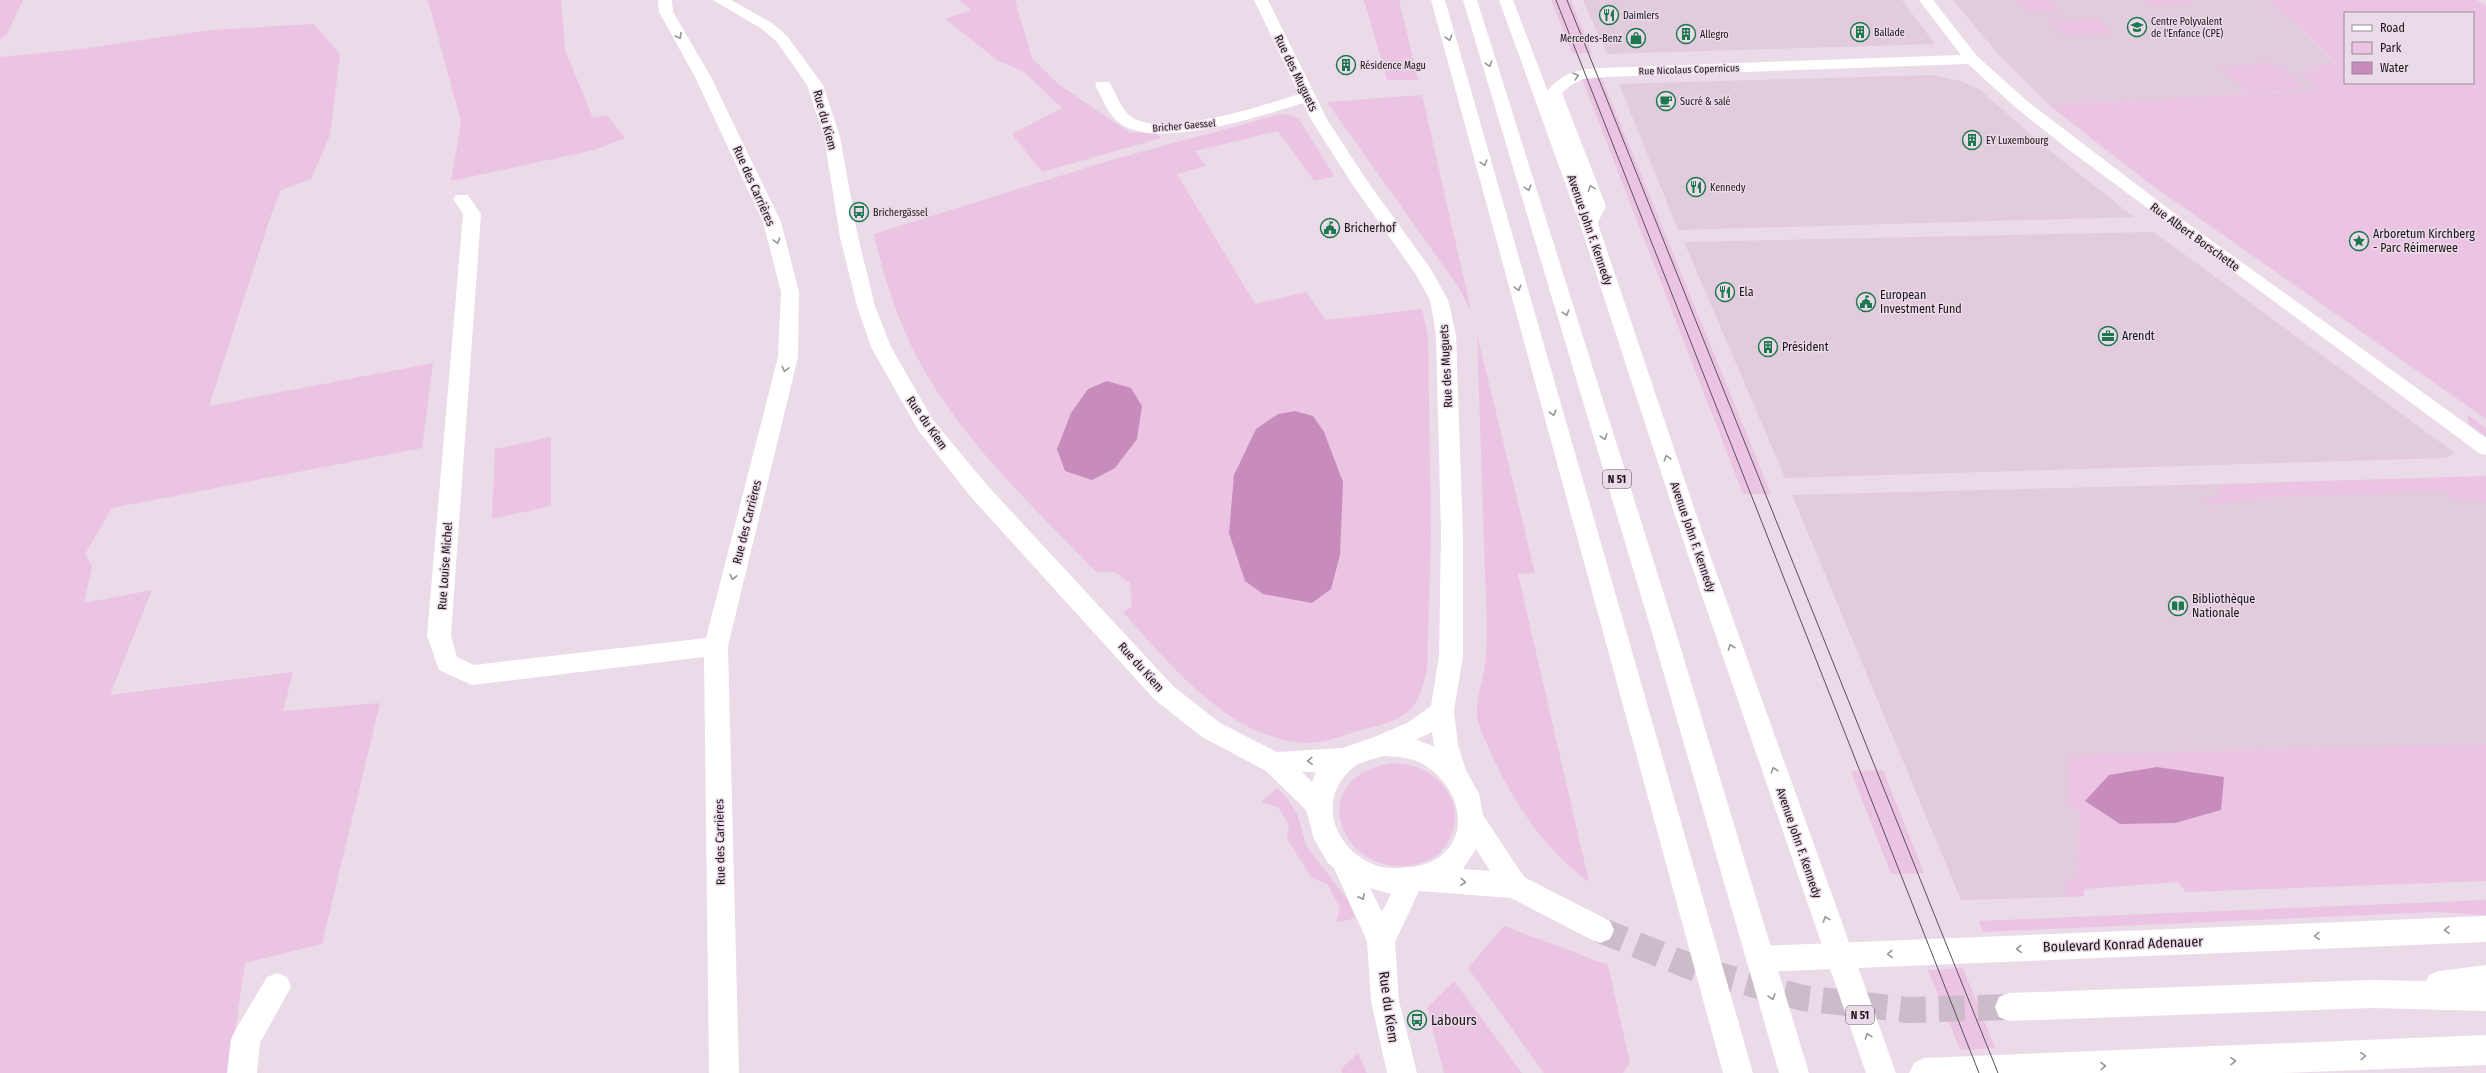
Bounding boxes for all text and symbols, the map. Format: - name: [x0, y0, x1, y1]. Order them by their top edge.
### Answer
- restaurant icon: Daimlers: [1598, 4, 1620, 26]
- place label: Daimlers: [1623, 10, 1659, 22]
- legend: [2344, 12, 2474, 84]
- school or university icon: Centre Polyvalent de l'Enfance (CPE): [2126, 16, 2148, 38]
- place label: Centre Polyvalent de l'Enfance (CPE): [2151, 16, 2223, 40]
- building icon: Ballade: [1849, 21, 1871, 43]
- text: Road: [2380, 21, 2405, 35]
- building icon: Allegro: [1675, 23, 1697, 45]
- shop icon: Mercedes-Benz: [1625, 27, 1647, 49]
- place label: Ballade: [1874, 27, 1905, 39]
- place label: Allegro: [1700, 29, 1729, 41]
- one-way arrow: [674, 32, 681, 39]
- street label: Rue des Muguets: [1271, 32, 1321, 114]
- place label: Mercedes-Benz: [1560, 33, 1622, 45]
- one-way arrow: [1444, 34, 1453, 41]
- text: Park: [2380, 41, 2402, 55]
- building icon: Résidence Magu: [1335, 54, 1357, 76]
- place label: Résidence Magu: [1360, 60, 1426, 72]
- one-way arrow: [1484, 60, 1493, 67]
- text: Water: [2380, 61, 2409, 75]
- street label: Rue Nicolaus Copernicus: [1639, 62, 1740, 78]
- one-way arrow: [1572, 72, 1579, 81]
- street label: Rue du Kiem: [810, 88, 840, 152]
- cafe icon: Sucré & salé: [1655, 90, 1677, 112]
- place label: Sucré & salé: [1680, 96, 1731, 108]
- street label: Bricher Gaessel: [1152, 117, 1217, 135]
- building icon: EY Luxembourg: [1961, 129, 1983, 151]
- place label: EY Luxembourg: [1986, 135, 2049, 147]
- street label: Rue des Carrières: [730, 144, 778, 228]
- one-way arrow: [1479, 160, 1487, 166]
- street label: Avenue John F. Kennedy: [1564, 173, 1616, 288]
- restaurant icon: Kennedy: [1685, 176, 1707, 198]
- place label: Kennedy: [1710, 182, 1746, 194]
- one-way arrow: [1523, 185, 1532, 192]
- one-way arrow: [1587, 185, 1595, 192]
- street label: Rue Albert Borschette: [2147, 200, 2243, 274]
- bus stop icon: Brichergässel: [848, 201, 870, 223]
- place label: Brichergässel: [873, 207, 928, 219]
- public building icon: Bricherhof: [1319, 217, 1341, 239]
- place label: Bricherhof: [1344, 221, 1397, 235]
- place label: Arboretum Kirchberg - Parc Réimerwee: [2373, 227, 2475, 255]
- place icon: Arboretum Kirchberg - Parc Réimerwee: [2348, 230, 2370, 252]
- one-way arrow: [772, 238, 780, 244]
- restaurant icon: Ela: [1714, 281, 1736, 303]
- one-way arrow: [1514, 285, 1522, 291]
- place label: Ela: [1739, 285, 1754, 299]
- place label: European Investment Fund: [1880, 288, 1962, 316]
- public building icon: European Investment Fund: [1855, 291, 1877, 313]
- one-way arrow: [1561, 309, 1570, 316]
- street label: Rue des Muguets: [1437, 324, 1455, 408]
- office icon: Arendt: [2097, 325, 2119, 347]
- place label: Arendt: [2122, 329, 2155, 343]
- building icon: Président: [1757, 336, 1779, 358]
- place label: Président: [1782, 340, 1829, 354]
- one-way arrow: [781, 366, 789, 372]
- street label: Rue du Kiem: [904, 394, 950, 452]
- one-way arrow: [1548, 410, 1557, 417]
- one-way arrow: [1599, 433, 1608, 440]
- one-way arrow: [1663, 455, 1671, 462]
- road number: N 51: [1603, 470, 1631, 488]
- street label: Rue des Carrières: [730, 479, 764, 565]
- street label: Avenue John F. Kennedy: [1667, 480, 1719, 595]
- street label: Rue Louise Michel: [435, 522, 455, 610]
- one-way arrow: [729, 573, 738, 580]
- place label: Bibliothèque Nationale: [2192, 592, 2255, 620]
- library icon: Bibliothèque Nationale: [2167, 595, 2189, 617]
- street label: Rue du Kiem: [1115, 639, 1167, 695]
- one-way arrow: [1727, 644, 1736, 651]
- one-way arrow: [1307, 756, 1313, 765]
- one-way arrow: [1770, 767, 1778, 774]
- street label: Avenue John F. Kennedy: [1773, 786, 1825, 901]
- street label: Rue des Carrières: [712, 799, 728, 885]
- one-way arrow: [1460, 877, 1466, 886]
- one-way arrow: [1357, 893, 1365, 900]
- one-way arrow: [1822, 916, 1830, 923]
- one-way arrow: [2444, 926, 2450, 935]
- one-way arrow: [2314, 932, 2320, 940]
- street label: Boulevard Konrad Adenauer: [2043, 933, 2203, 956]
- one-way arrow: [2016, 944, 2022, 953]
- one-way arrow: [1887, 949, 1893, 958]
- street label: Rue du Kiem: [1375, 970, 1402, 1044]
- one-way arrow: [1767, 993, 1776, 1000]
- road number: N 51: [1846, 1006, 1874, 1024]
- bus stop icon: Labours: [1406, 1009, 1428, 1031]
- place label: Labours: [1431, 1012, 1477, 1029]
- one-way arrow: [1864, 1033, 1873, 1040]
- one-way arrow: [2360, 1051, 2366, 1060]
- one-way arrow: [2230, 1056, 2236, 1065]
- one-way arrow: [2100, 1061, 2106, 1070]

